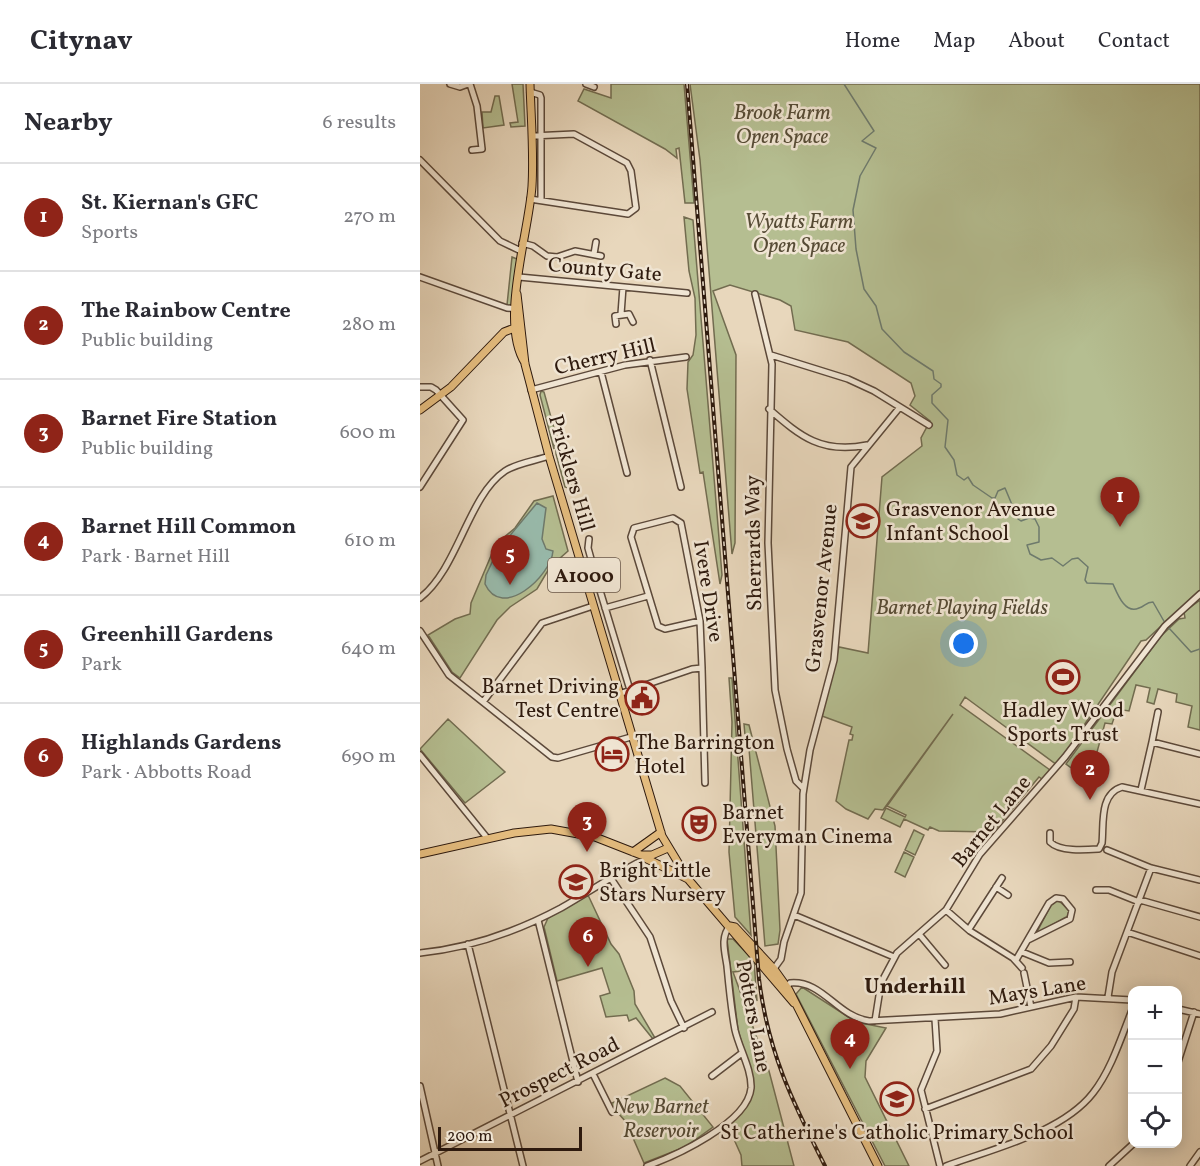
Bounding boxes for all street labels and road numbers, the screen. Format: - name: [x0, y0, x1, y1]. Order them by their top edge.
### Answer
- street label: County Gate: [547, 251, 663, 290]
- street label: Cherry Hill: [552, 332, 659, 383]
- street label: Pricklers Hill: [540, 411, 601, 535]
- street label: Sherrards Way: [739, 474, 770, 611]
- street label: Grasvenor Avenue: [799, 502, 846, 674]
- street label: Ivere Drive: [685, 538, 730, 644]
- road number: A1000: [548, 558, 620, 592]
- street label: Barnet Lane: [946, 770, 1038, 874]
- street label: Potters Lane: [727, 958, 778, 1075]
- street label: Mays Lane: [986, 969, 1088, 1014]
- street label: Prospect Road: [495, 1031, 625, 1116]

